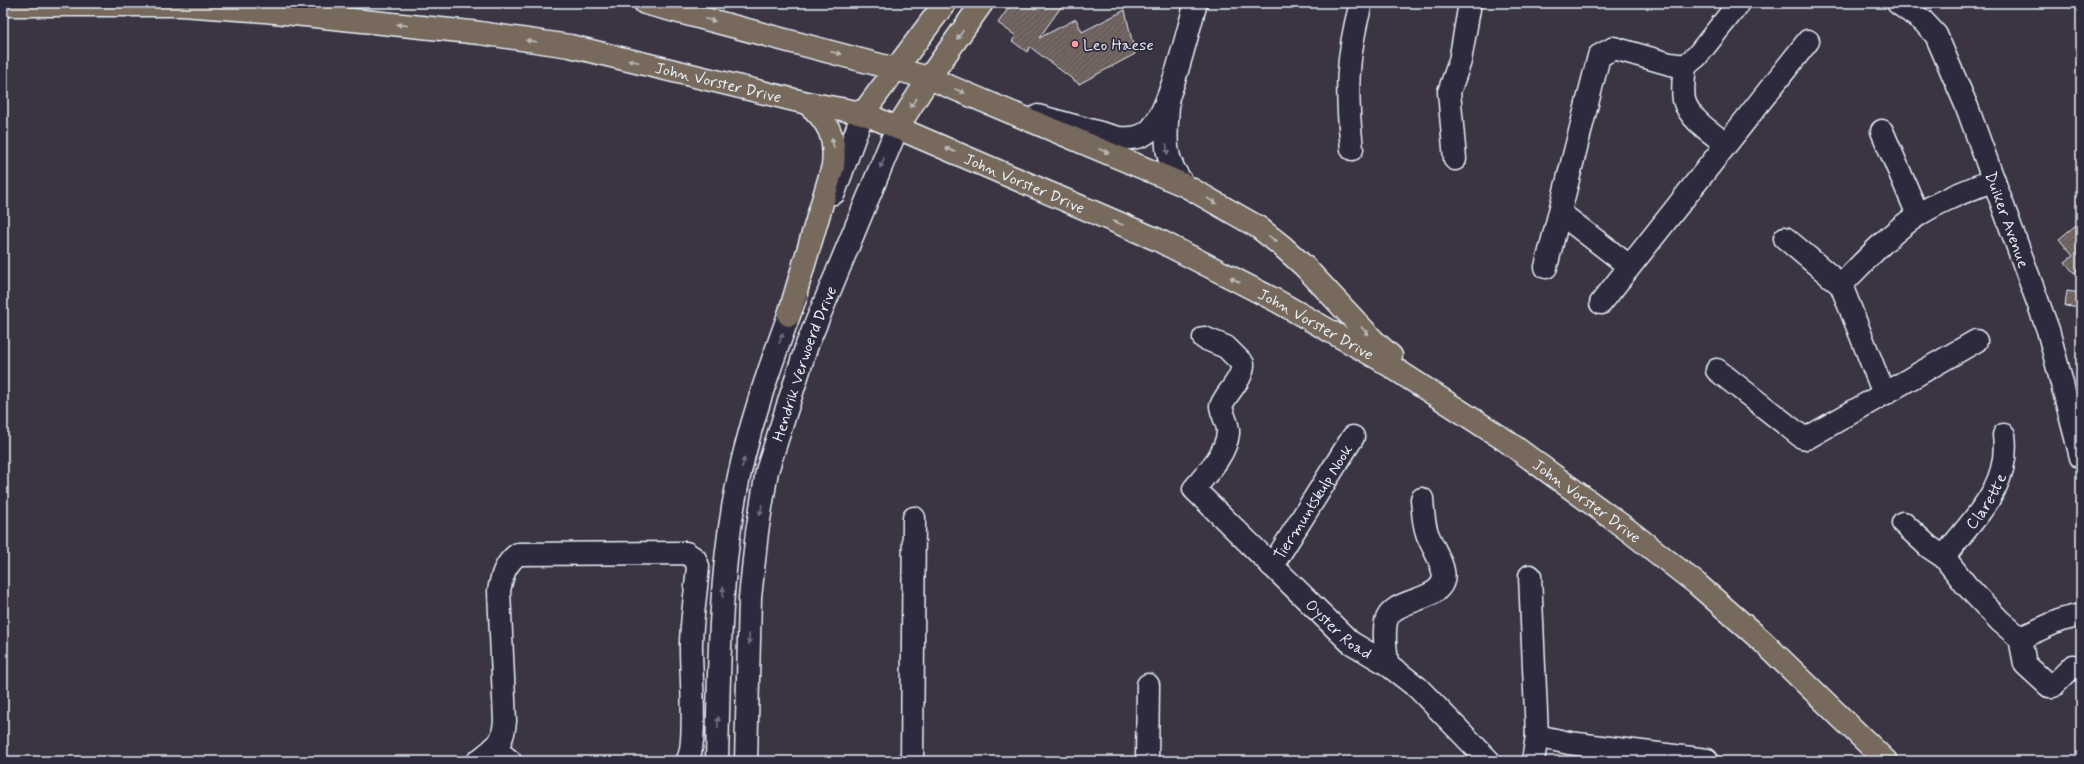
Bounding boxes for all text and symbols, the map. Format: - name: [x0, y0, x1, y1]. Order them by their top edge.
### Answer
- one-way arrow: [704, 17, 716, 23]
- one-way arrow: [396, 22, 408, 28]
- one-way arrow: [956, 29, 964, 40]
- place label: Leo Haese: [1083, 35, 1154, 56]
- one-way arrow: [525, 38, 537, 44]
- marker: Leo Haese: [1070, 39, 1080, 49]
- one-way arrow: [830, 50, 842, 56]
- one-way arrow: [626, 58, 639, 64]
- street label: John Vorster Drive: [653, 58, 784, 109]
- one-way arrow: [954, 88, 966, 94]
- one-way arrow: [909, 98, 917, 108]
- one-way arrow: [830, 137, 836, 149]
- one-way arrow: [1163, 143, 1170, 155]
- one-way arrow: [944, 147, 956, 154]
- one-way arrow: [1098, 148, 1110, 154]
- street label: John Vorster Drive: [960, 149, 1088, 219]
- one-way arrow: [879, 158, 885, 169]
- street label: Duiker Avenue: [1979, 169, 2034, 271]
- one-way arrow: [1206, 198, 1218, 205]
- one-way arrow: [1112, 220, 1124, 226]
- one-way arrow: [1268, 235, 1278, 243]
- one-way arrow: [1229, 277, 1241, 283]
- street label: Hendrik Verwoerd Drive: [768, 283, 842, 444]
- street label: John Vorster Drive: [1254, 284, 1377, 366]
- one-way arrow: [1360, 326, 1369, 336]
- one-way arrow: [778, 332, 784, 344]
- street label: Tiermuntskulp Nook: [1270, 441, 1358, 564]
- street label: John Vorster Drive: [1528, 455, 1645, 548]
- one-way arrow: [741, 457, 747, 469]
- street label: Clarette: [1961, 471, 2012, 534]
- one-way arrow: [758, 504, 764, 516]
- one-way arrow: [720, 586, 727, 598]
- street label: Oyster Road: [1300, 595, 1375, 665]
- one-way arrow: [746, 633, 752, 646]
- one-way arrow: [715, 715, 721, 728]

